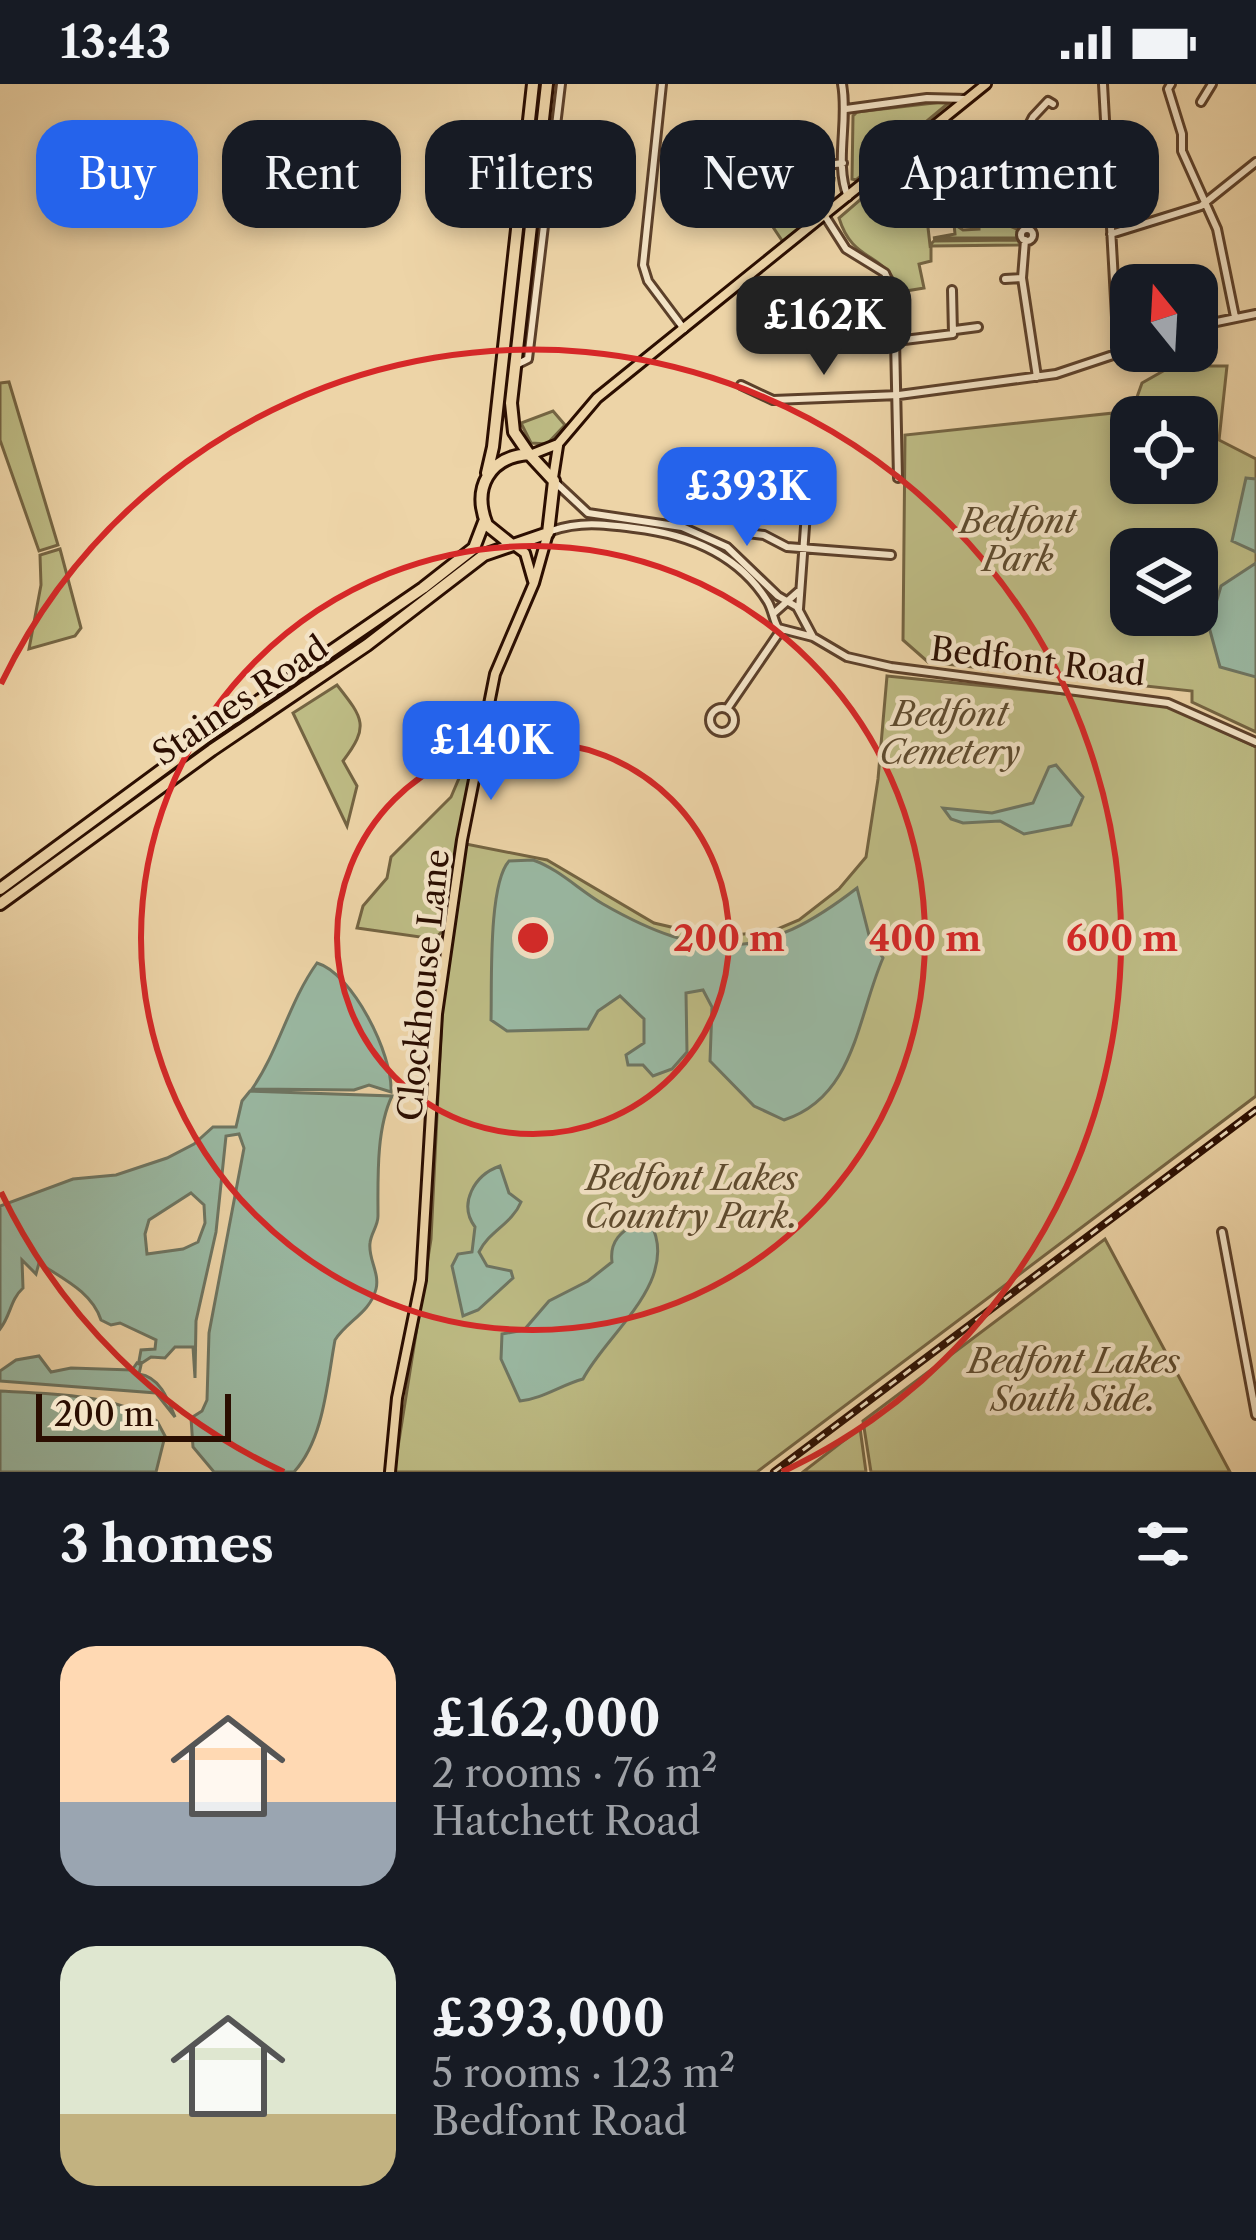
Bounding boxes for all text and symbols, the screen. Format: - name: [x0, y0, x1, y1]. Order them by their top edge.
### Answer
- text: 13:43: [60, 14, 171, 70]
- chip: Buy: [36, 120, 198, 228]
- chip: Rent: [222, 120, 401, 228]
- chip: Filters: [425, 120, 636, 228]
- chip: New: [660, 120, 835, 228]
- chip: Apartment: [859, 120, 1159, 228]
- north arrow: [1110, 264, 1218, 372]
- map controls: [1110, 264, 1218, 636]
- pin: £162K: [740, 276, 908, 378]
- text: £162K: [763, 291, 885, 339]
- button: locate: [1110, 396, 1218, 504]
- pin: £393K: [663, 447, 831, 549]
- text: £393K: [685, 462, 809, 510]
- park label: Bedfont Park: [957, 501, 1078, 580]
- button: layers: [1110, 528, 1218, 636]
- street label: Staines Road: [145, 627, 336, 774]
- street label: Bedfont Road: [928, 628, 1148, 695]
- park label: Bedfont Cemetery: [879, 694, 1021, 773]
- pin: £140K: [407, 701, 575, 803]
- text: £140K: [430, 716, 552, 764]
- street label: Clockhouse Lane: [389, 847, 458, 1123]
- text: 200 m: [673, 916, 785, 960]
- text: 400 m: [869, 916, 981, 960]
- text: 600 m: [1066, 916, 1178, 960]
- centre of rings: [512, 917, 554, 959]
- park label: Bedfont Lakes Country Park.: [583, 1158, 799, 1237]
- park label: Bedfont Lakes South Side.: [965, 1341, 1181, 1420]
- scale bar: [36, 1388, 231, 1441]
- text: 200 m: [54, 1394, 154, 1435]
- icon: filters: [1130, 1511, 1196, 1577]
- text: 3 homes: [60, 1513, 274, 1575]
- text: £162,000: [432, 1687, 661, 1749]
- icon: home: [156, 1694, 300, 1838]
- text: 2 rooms · 76 m²: [432, 1749, 718, 1797]
- text: Hatchett Road: [432, 1797, 701, 1845]
- text: £393,000: [432, 1987, 665, 2049]
- icon: home: [156, 1994, 300, 2138]
- text: 5 rooms · 123 m²: [432, 2049, 735, 2097]
- text: Bedfont Road: [432, 2097, 687, 2145]

